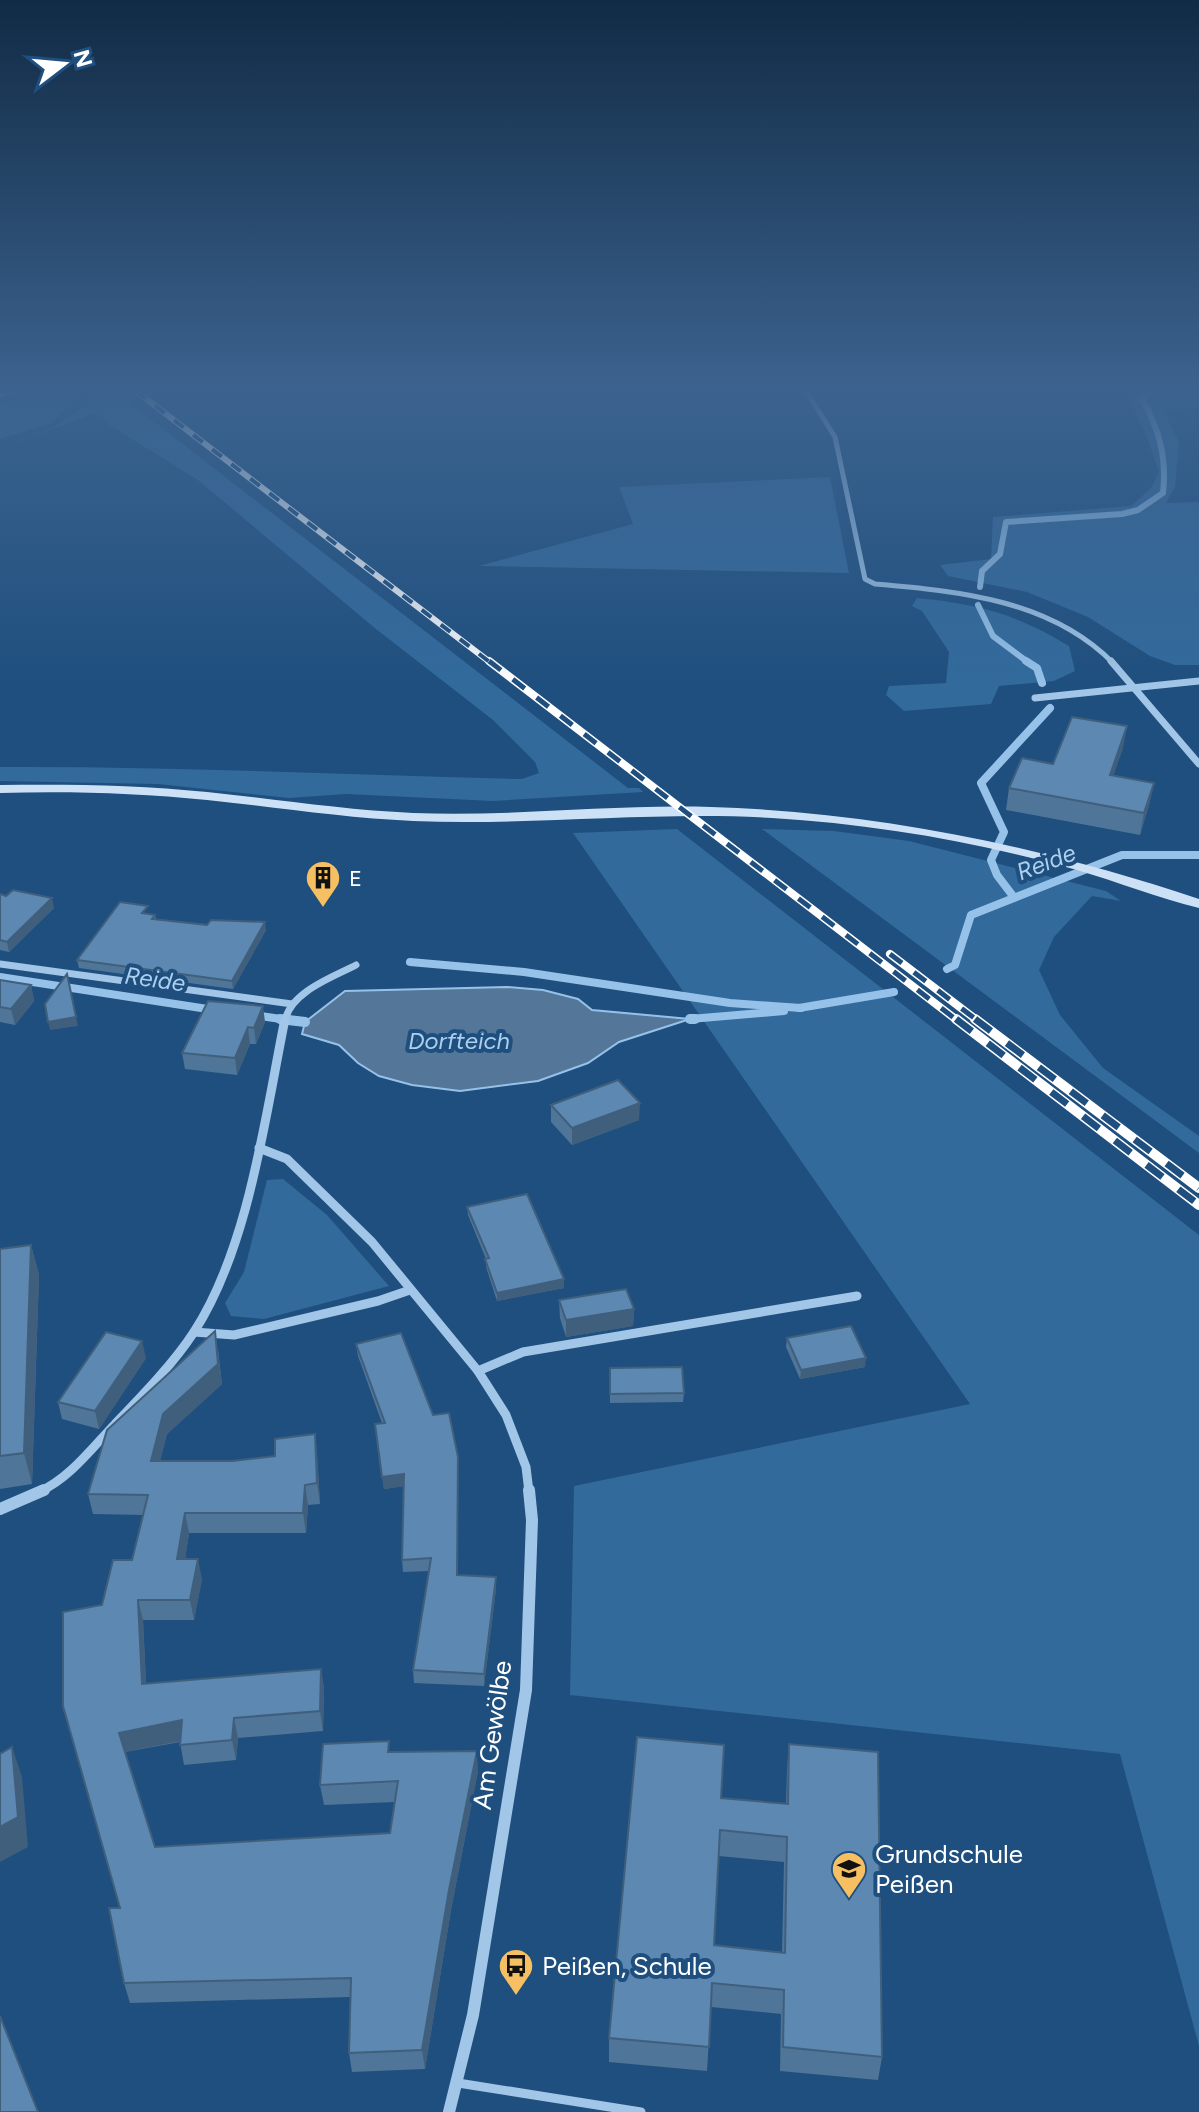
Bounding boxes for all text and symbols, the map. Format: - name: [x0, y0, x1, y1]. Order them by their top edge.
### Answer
- north arrow: [24, 24, 104, 104]
- text: N: [67, 47, 98, 71]
- water label: Reide: [1012, 838, 1080, 886]
- building icon: E: [304, 859, 342, 909]
- place label: E: [349, 865, 362, 892]
- water label: Reide: [123, 960, 187, 998]
- water label: Dorfteich: [408, 1026, 510, 1055]
- street label: Am Gewölbe: [466, 1658, 518, 1812]
- place label: Grundschule Peißen: [875, 1838, 1023, 1900]
- school or university icon: Grundschule Peißen: [830, 1850, 868, 1900]
- bus stop icon: Peißen, Schule: [497, 1947, 535, 1997]
- place label: Peißen, Schule: [542, 1950, 712, 1982]

